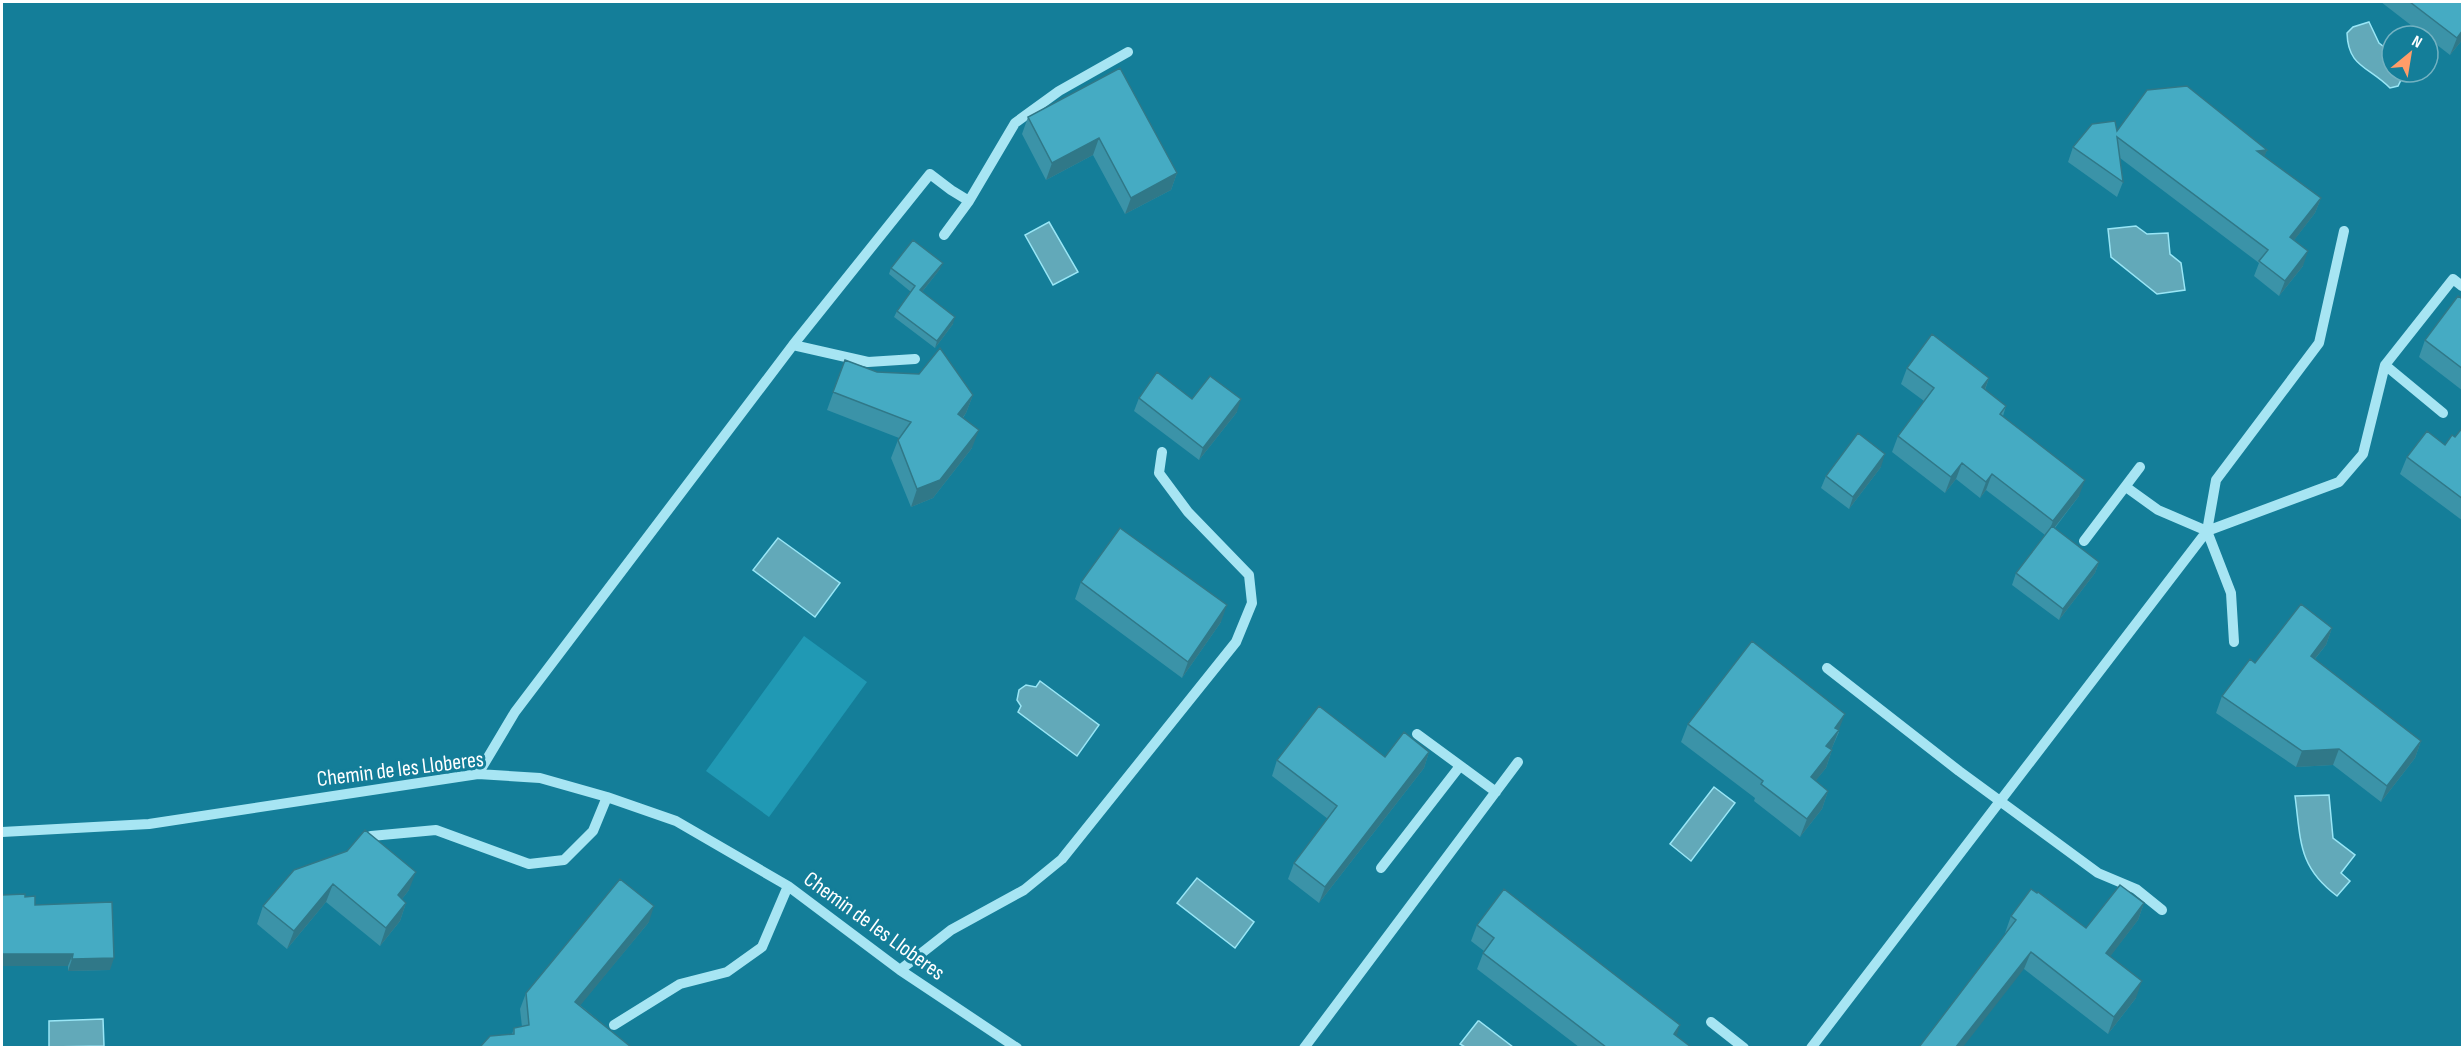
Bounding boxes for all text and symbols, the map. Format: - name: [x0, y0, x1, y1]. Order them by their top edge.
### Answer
- north arrow: [2380, 24, 2440, 84]
- text: N: [2408, 32, 2425, 53]
- street label: Chemin de les Lloberes: [315, 746, 485, 793]
- street label: Chemin de les Lloberes: [798, 866, 950, 987]

